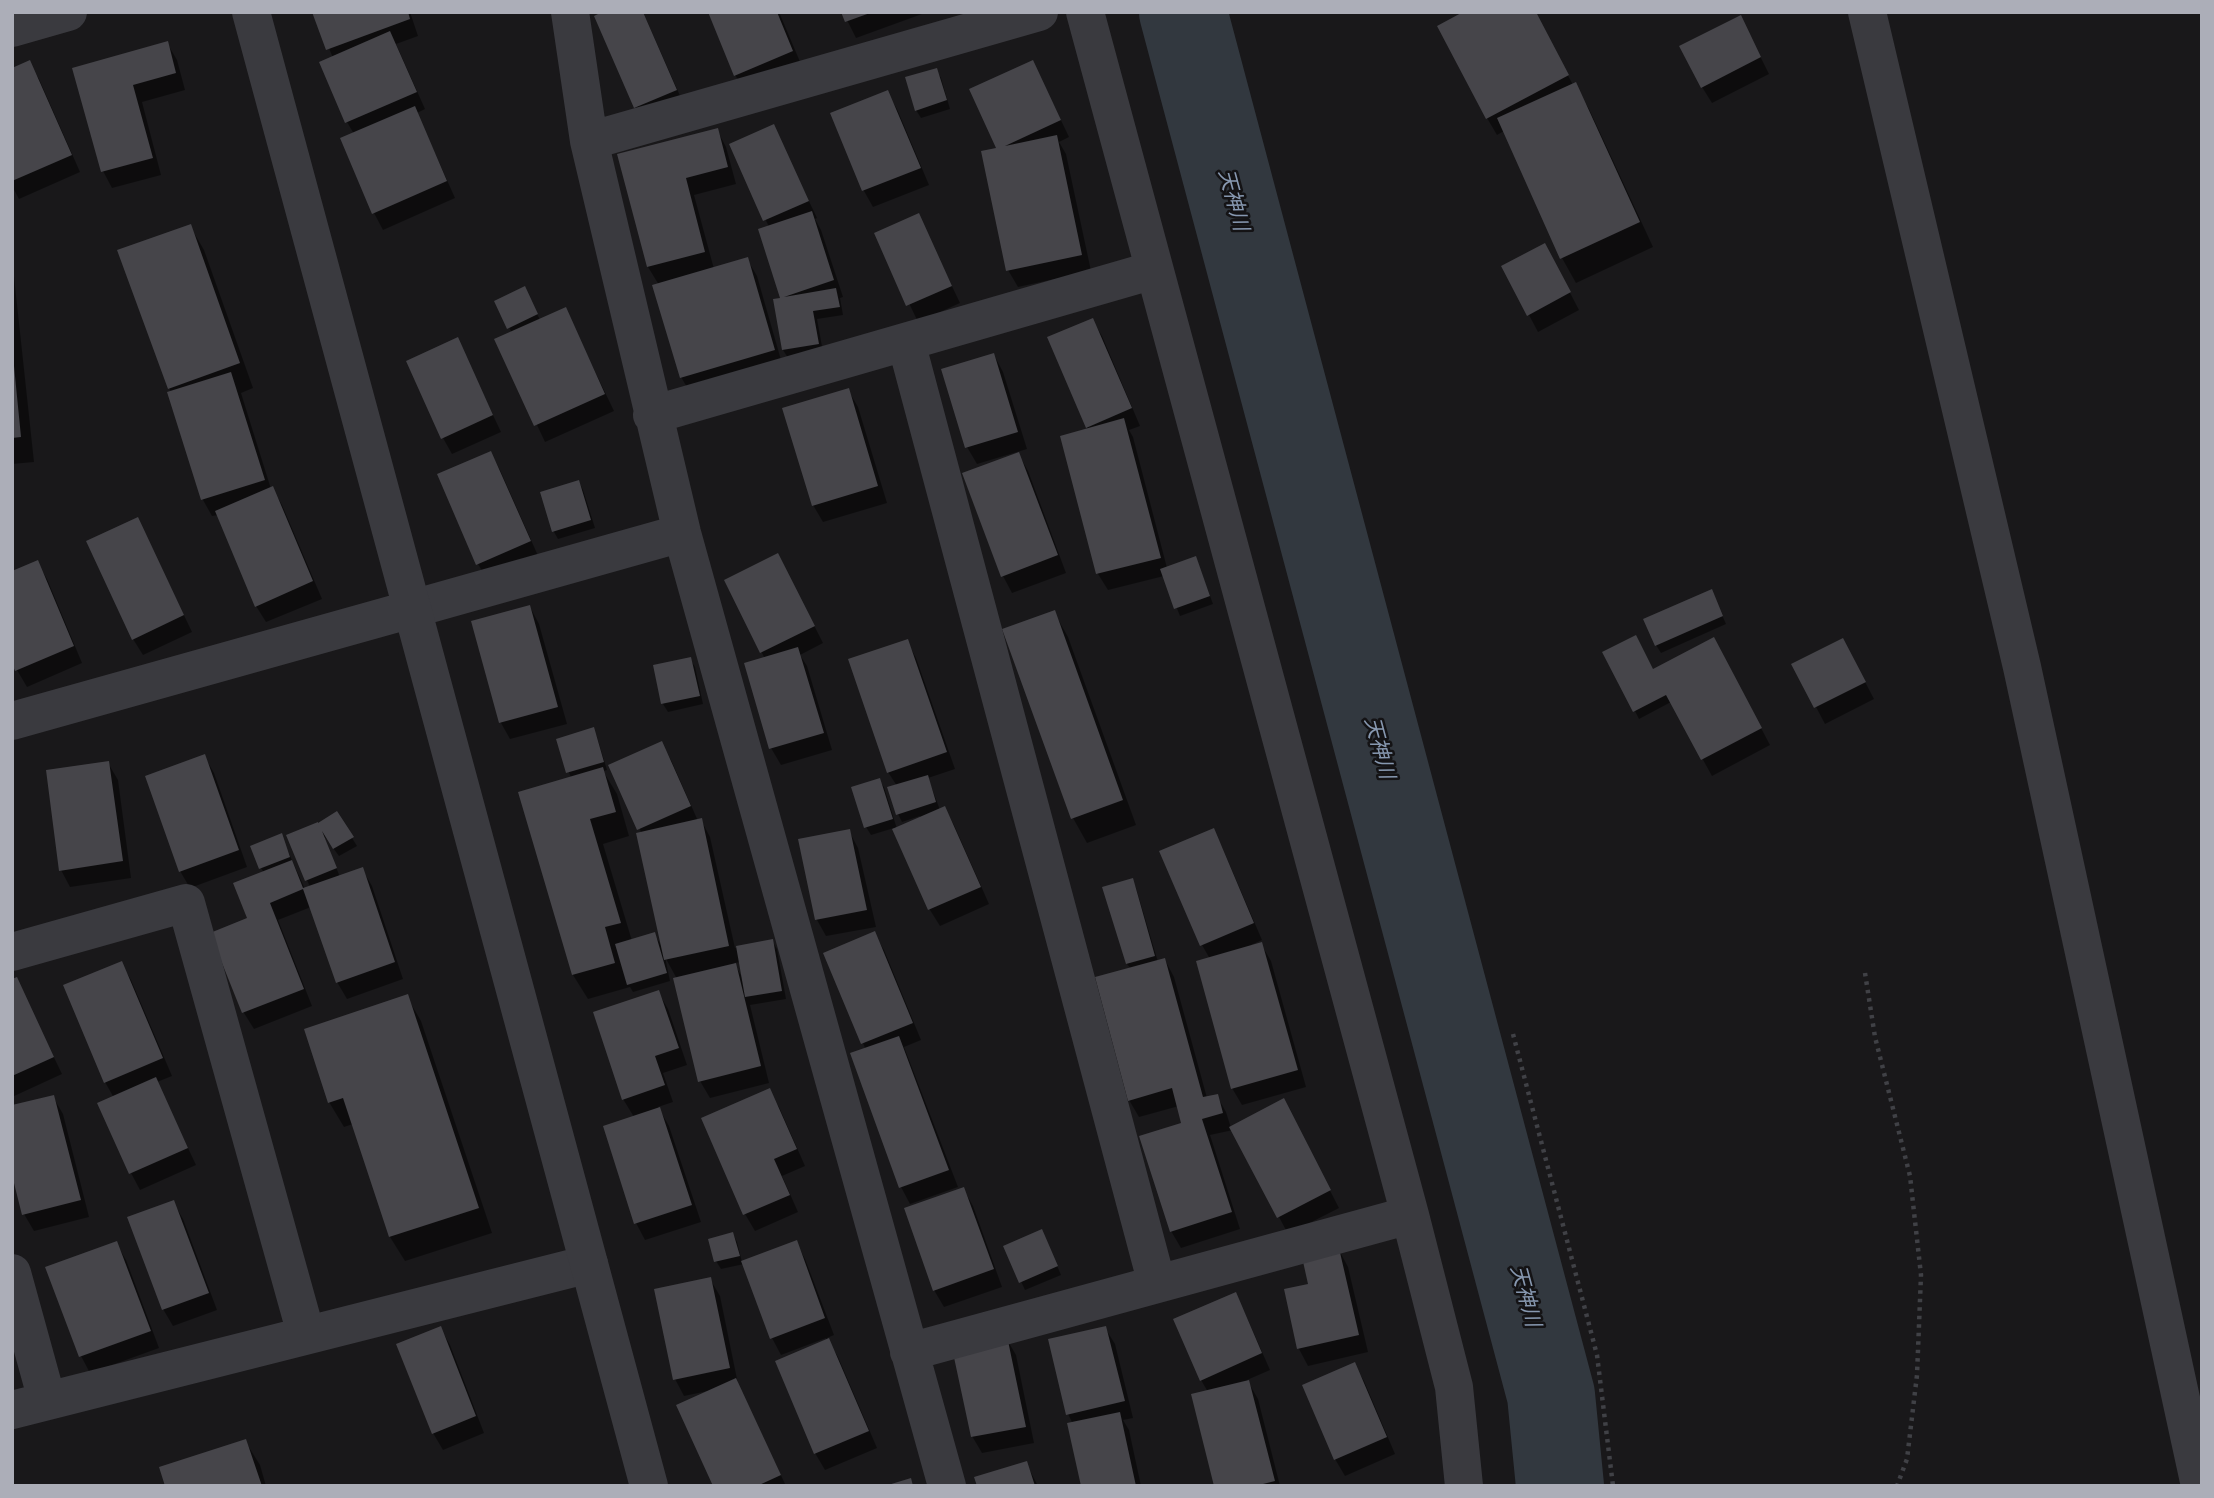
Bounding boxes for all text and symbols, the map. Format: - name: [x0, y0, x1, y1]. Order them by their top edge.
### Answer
- water label: 天神川: [1213, 166, 1253, 234]
- water label: 天神川: [1359, 714, 1399, 782]
- water label: 天神川: [1505, 1262, 1545, 1330]

